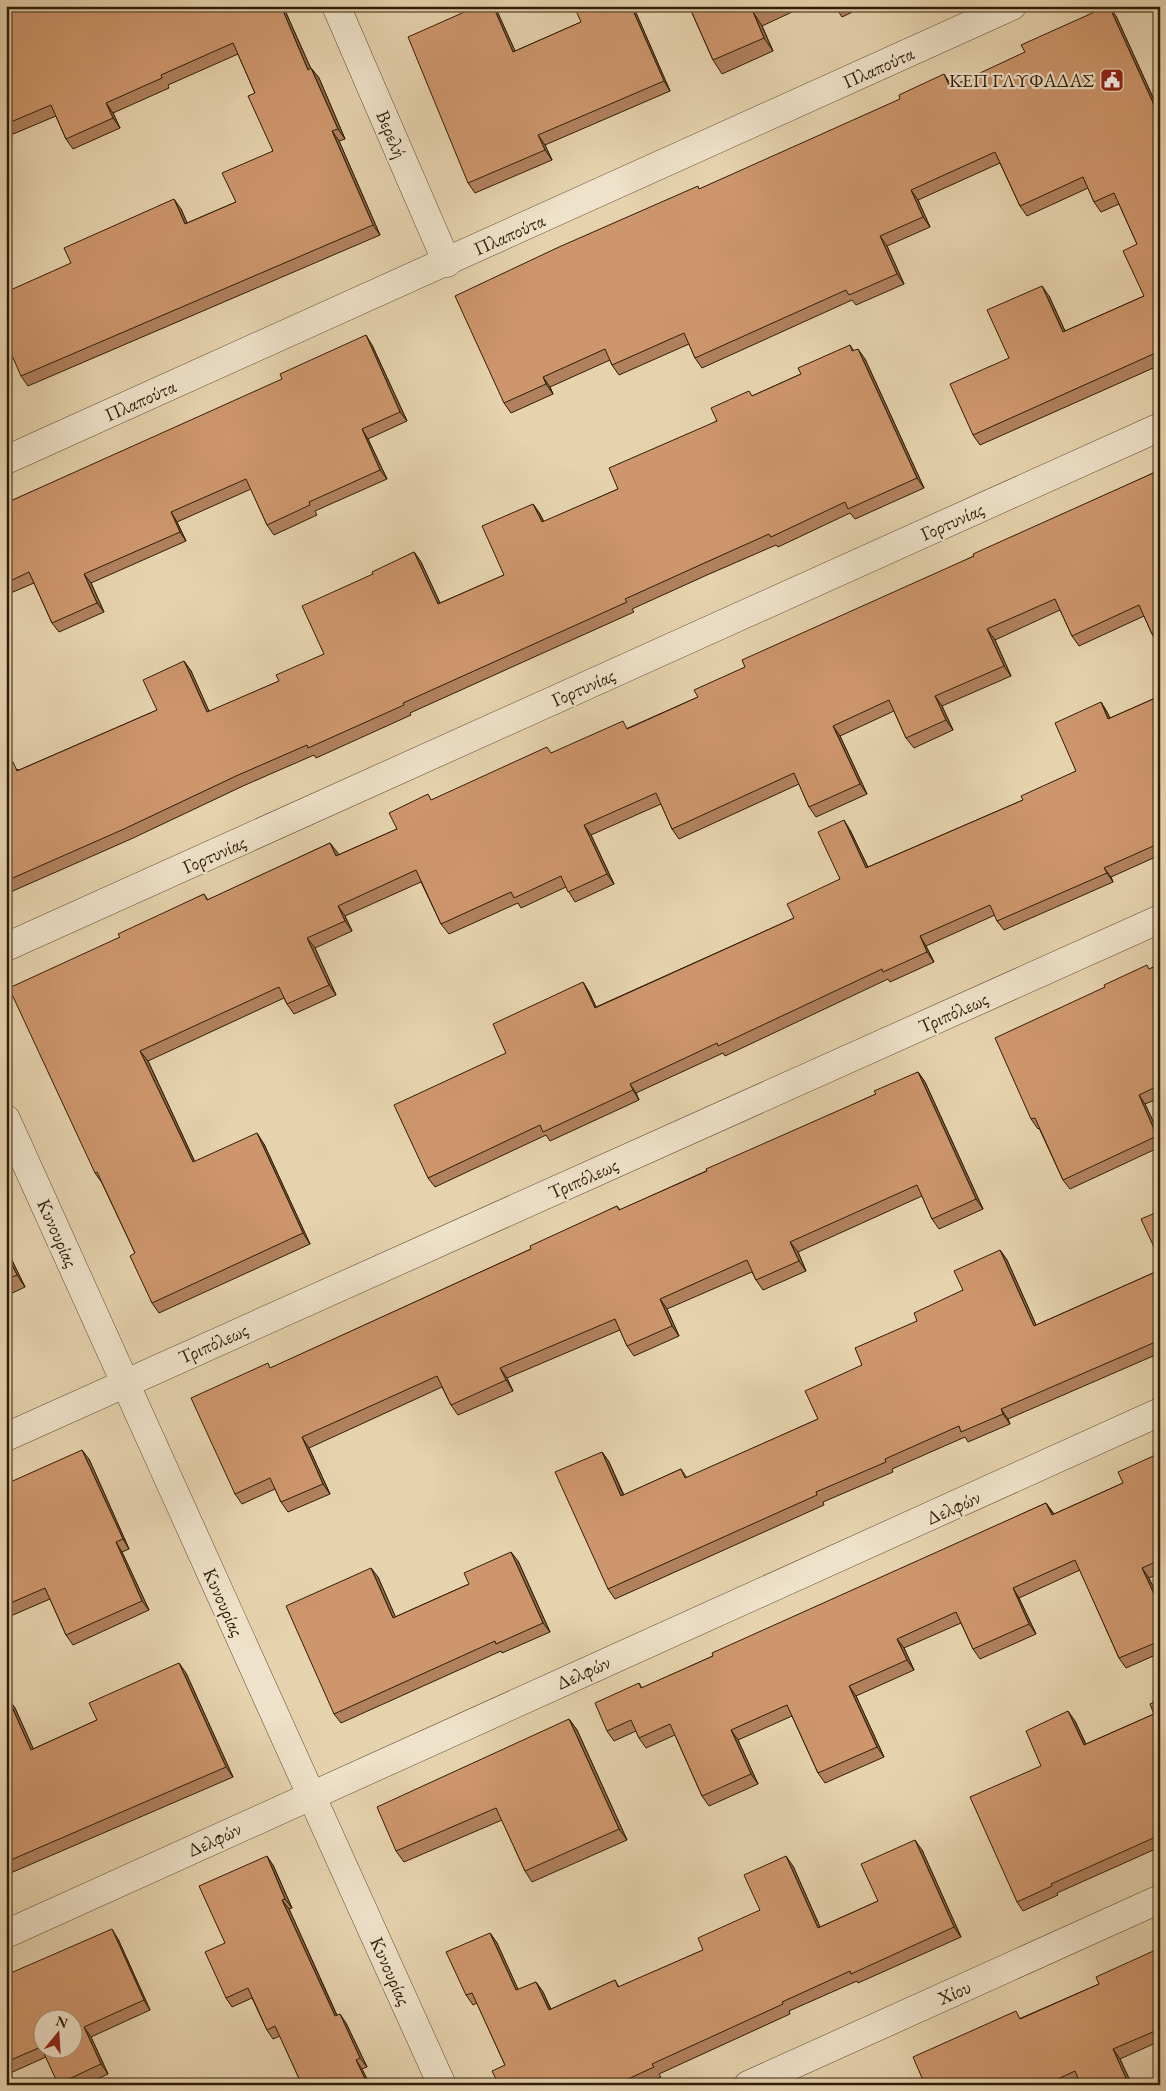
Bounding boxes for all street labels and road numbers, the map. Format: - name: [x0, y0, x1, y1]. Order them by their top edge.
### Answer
- street label: Πλαπούτα: [839, 41, 918, 94]
- street label: Βερελή: [370, 106, 413, 162]
- street label: Πλαπούτα: [470, 208, 549, 261]
- street label: Πλαπούτα: [101, 374, 180, 427]
- street label: Γορτυνίας: [917, 496, 988, 547]
- street label: Γορτυνίας: [548, 662, 619, 713]
- street label: Γορτυνίας: [179, 829, 250, 880]
- street label: Τριπόλεως: [914, 986, 992, 1039]
- street label: Τριπόλεως: [544, 1152, 622, 1205]
- street label: Κυνουρίας: [31, 1195, 84, 1271]
- street label: Τριπόλεως: [174, 1317, 252, 1370]
- street label: Δελφών: [922, 1484, 984, 1530]
- street label: Κυνουρίας: [197, 1564, 250, 1640]
- street label: Δελφών: [552, 1649, 614, 1695]
- street label: Δελφών: [183, 1816, 245, 1863]
- street label: Κυνουρίας: [364, 1933, 417, 2009]
- street label: Χίου: [933, 1974, 975, 2011]

